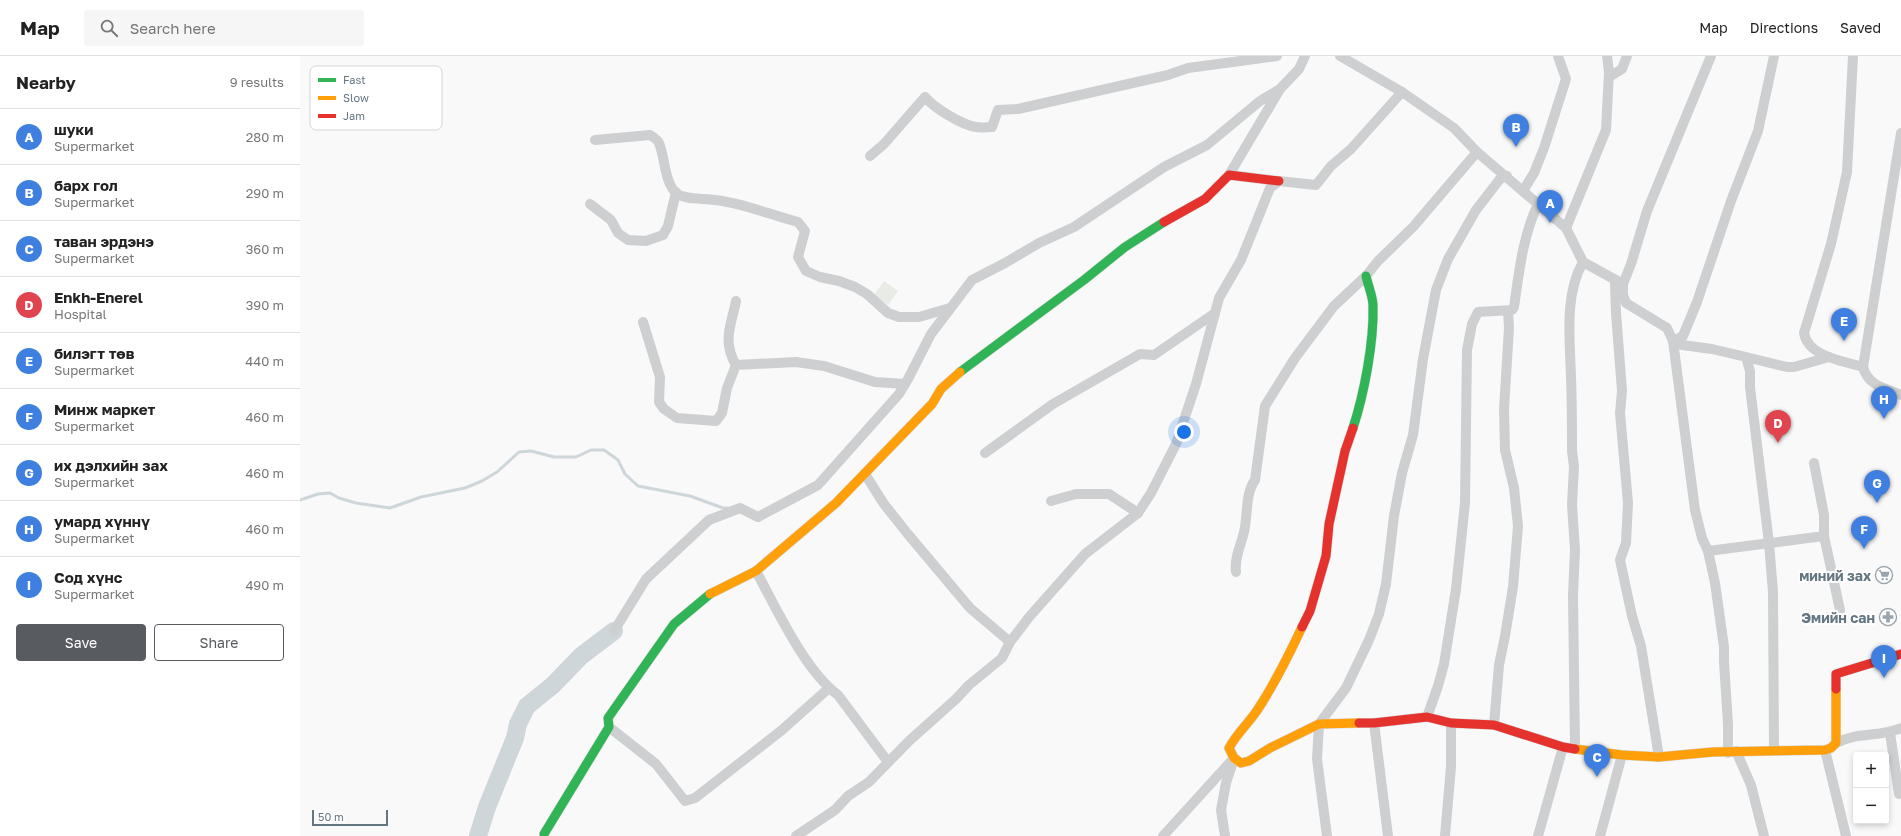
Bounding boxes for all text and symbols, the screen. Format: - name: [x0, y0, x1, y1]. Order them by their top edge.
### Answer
- search box: [84, 10, 364, 46]
- text: Map: [20, 16, 60, 39]
- icon: search: [98, 17, 120, 39]
- text: Search here: [130, 19, 216, 37]
- text: Map: [1699, 19, 1728, 36]
- text: Directions: [1750, 19, 1818, 36]
- text: Saved: [1840, 19, 1881, 36]
- legend: [310, 66, 442, 130]
- text: Nearby: [16, 72, 76, 93]
- text: Fast: [343, 73, 366, 86]
- text: 9 results: [230, 74, 284, 90]
- text: Slow: [343, 91, 369, 104]
- text: Jam: [343, 109, 365, 122]
- pin: B: [1503, 114, 1529, 147]
- text: шуки: [54, 120, 93, 138]
- text: A: [24, 129, 34, 145]
- text: 280 m: [246, 129, 284, 145]
- text: Supermarket: [54, 138, 135, 154]
- text: барх гол: [54, 176, 118, 194]
- text: B: [24, 185, 34, 201]
- text: 290 m: [246, 185, 284, 201]
- pin: A: [1537, 190, 1563, 223]
- text: Supermarket: [54, 194, 135, 210]
- text: таван эрдэнэ: [54, 232, 154, 250]
- text: C: [24, 241, 34, 257]
- text: 360 m: [246, 241, 284, 257]
- text: Supermarket: [54, 250, 135, 266]
- text: Enkh-Enerel: [54, 288, 143, 306]
- text: D: [24, 297, 34, 313]
- text: 390 m: [246, 297, 284, 313]
- text: Hospital: [54, 306, 107, 322]
- pin: E: [1831, 308, 1857, 341]
- text: билэгт төв: [54, 344, 134, 362]
- text: E: [25, 353, 33, 369]
- text: 440 m: [245, 353, 284, 369]
- text: Supermarket: [54, 362, 135, 378]
- pin: H: [1871, 386, 1897, 419]
- text: Минж маркет: [54, 400, 155, 418]
- text: F: [25, 409, 33, 425]
- text: 460 m: [245, 409, 284, 425]
- pin: D: [1765, 410, 1791, 443]
- text: Supermarket: [54, 418, 135, 434]
- your location: [1174, 422, 1194, 442]
- text: их дэлхийн зах: [54, 456, 168, 474]
- text: G: [24, 465, 34, 481]
- text: 460 m: [245, 465, 284, 481]
- pin: G: [1864, 470, 1890, 503]
- text: Supermarket: [54, 474, 135, 490]
- text: умард хүннү: [54, 512, 150, 530]
- pin: F: [1851, 516, 1877, 549]
- text: H: [24, 521, 34, 537]
- text: 460 m: [245, 521, 284, 537]
- text: Supermarket: [54, 530, 135, 546]
- supermarket icon: миний зах: [1874, 565, 1894, 585]
- place label: миний зах: [1799, 567, 1871, 584]
- text: Сод хүнс: [54, 568, 122, 586]
- text: I: [27, 577, 31, 593]
- text: 490 m: [245, 577, 284, 593]
- text: Supermarket: [54, 586, 135, 602]
- pharmacy icon: Эмийн сан: [1878, 607, 1898, 627]
- place label: Эмийн сан: [1801, 609, 1875, 626]
- button: Save: [16, 624, 146, 661]
- button: Share: [154, 624, 284, 661]
- pin: I: [1871, 645, 1897, 678]
- pin: C: [1584, 744, 1610, 777]
- map controls: [1853, 752, 1889, 824]
- button: +: [1853, 752, 1889, 788]
- button: −: [1853, 788, 1889, 824]
- scale bar: [312, 808, 388, 827]
- text: 50 m: [318, 810, 344, 823]

